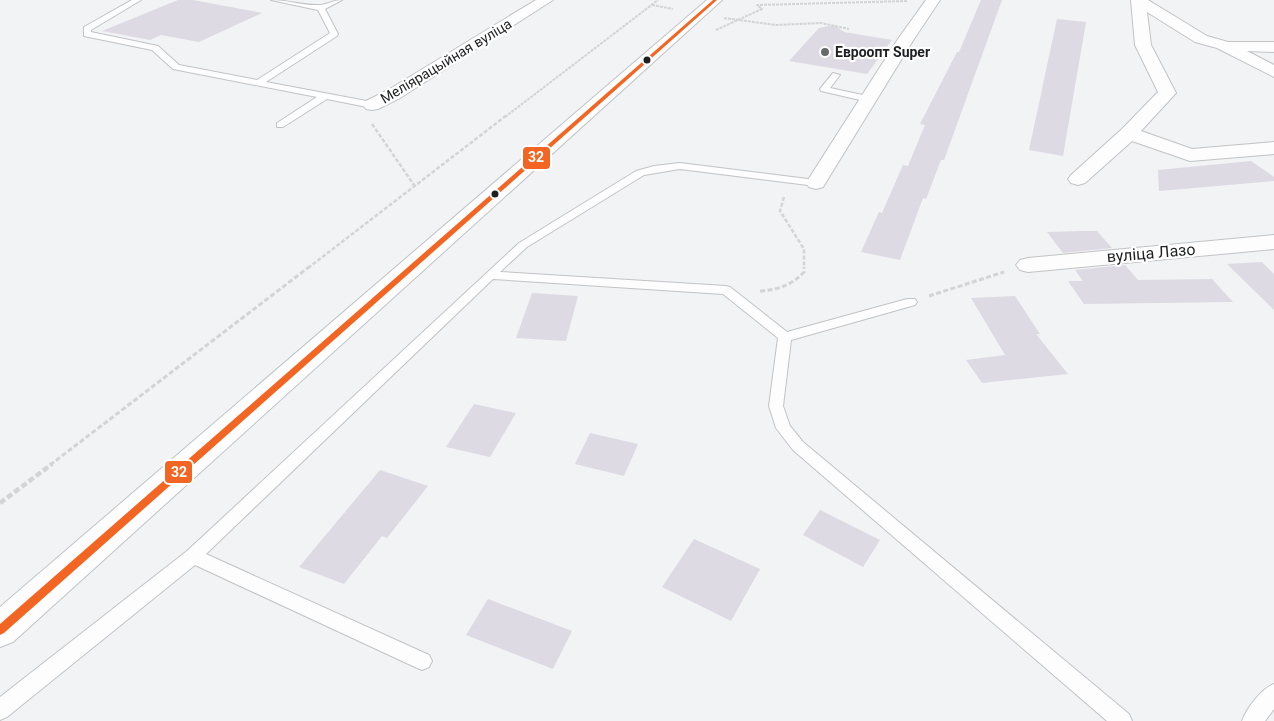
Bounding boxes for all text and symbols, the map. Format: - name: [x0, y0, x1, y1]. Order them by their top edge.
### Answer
- street label: Меліярацыйная вуліца: [378, 15, 514, 107]
- place label: Евроопт Super: [835, 44, 930, 60]
- marker: Евроопт Super: [819, 46, 831, 58]
- unlabelled marker: [642, 55, 652, 65]
- line badge: 32: [522, 146, 551, 170]
- text: 32: [528, 149, 544, 165]
- unlabelled marker: [490, 189, 500, 199]
- street label: вуліца Лазо: [1106, 240, 1196, 266]
- line badge: 32: [164, 460, 193, 484]
- text: 32: [171, 464, 187, 480]

